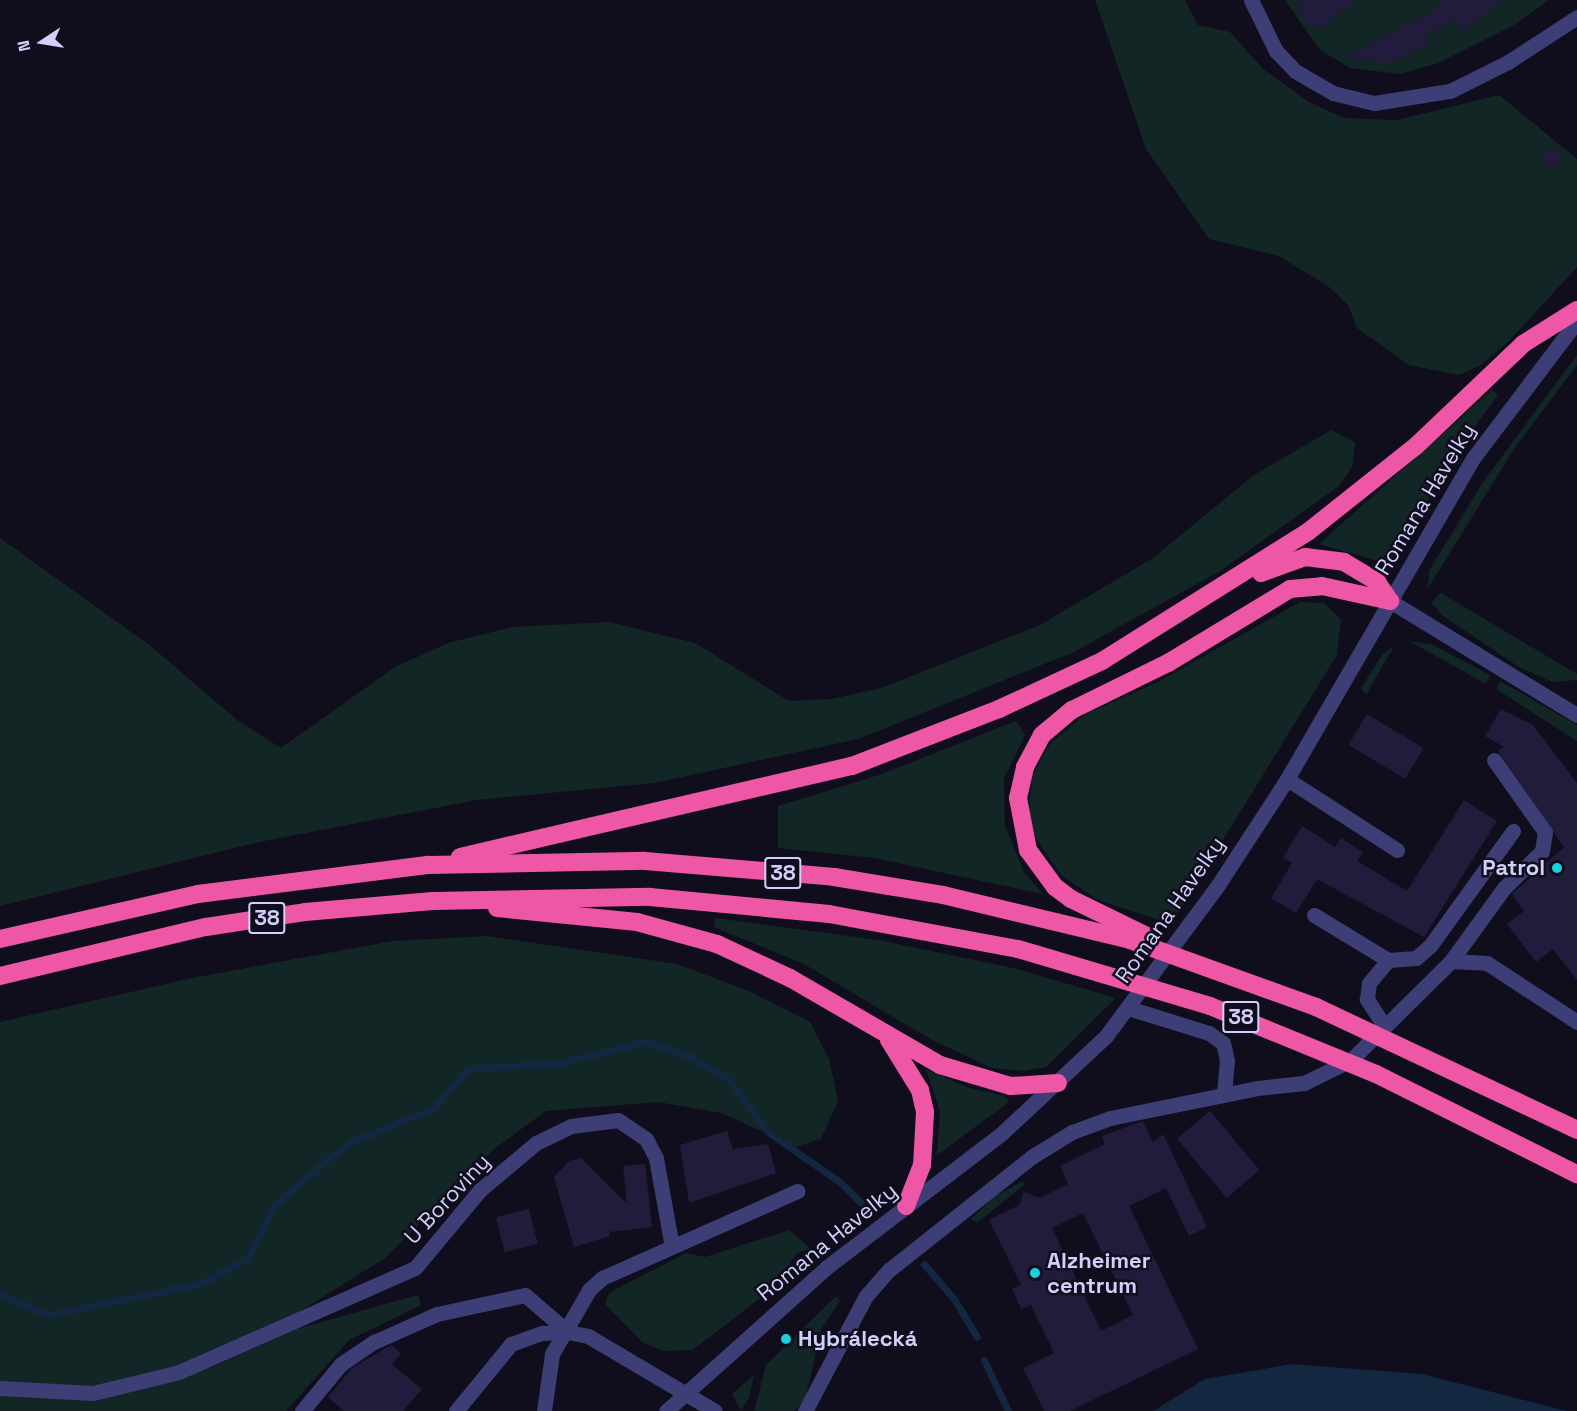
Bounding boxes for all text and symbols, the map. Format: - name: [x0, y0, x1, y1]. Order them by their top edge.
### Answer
- north arrow: [12, 12, 72, 72]
- text: N: [13, 38, 35, 53]
- street label: Romana Havelky: [1369, 418, 1481, 580]
- street label: Romana Havelky: [1110, 832, 1230, 988]
- road number: 38: [764, 855, 802, 891]
- place label: Patrol: [1482, 855, 1545, 881]
- marker: Patrol: [1550, 861, 1564, 875]
- road number: 38: [248, 900, 286, 936]
- road number: 38: [1222, 999, 1260, 1035]
- street label: U Boroviny: [399, 1148, 495, 1250]
- street label: Romana Havelky: [752, 1177, 902, 1307]
- place label: Alzheimer centrum: [1047, 1247, 1150, 1298]
- marker: Alzheimer centrum: [1028, 1266, 1042, 1280]
- place label: Hybrálecká: [798, 1326, 918, 1352]
- marker: Hybrálecká: [779, 1332, 793, 1346]

